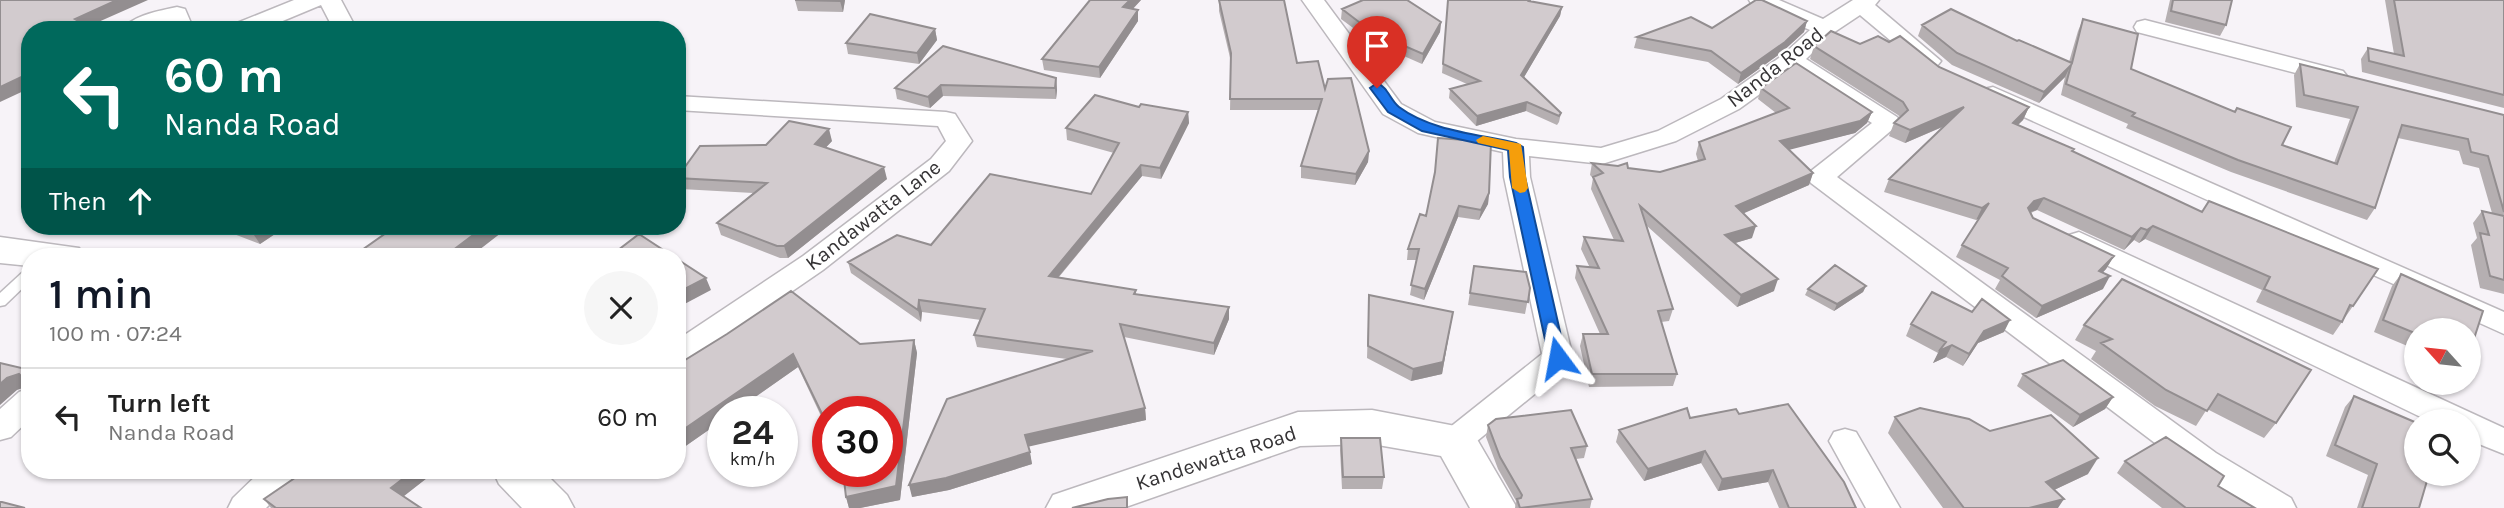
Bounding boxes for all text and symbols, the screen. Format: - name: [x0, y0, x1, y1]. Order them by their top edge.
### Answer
- pin: [1347, 16, 1407, 88]
- street label: Nanda Road: [1722, 22, 1828, 112]
- icon: arrive: [1358, 27, 1396, 65]
- text: 60 m: [164, 47, 284, 104]
- icon: left: [49, 49, 140, 140]
- text: Nanda Road: [164, 106, 341, 143]
- street label: Kandawatta Lane: [801, 155, 945, 275]
- icon: ahead: [121, 182, 159, 220]
- text: Then: [49, 186, 107, 217]
- text: 1 min: [49, 269, 153, 319]
- button: close: [584, 271, 658, 345]
- north arrow: [2404, 318, 2482, 396]
- map controls: [2404, 318, 2481, 486]
- text: 100 m · 07:24: [49, 320, 182, 347]
- position arrow: [1521, 321, 1595, 395]
- text: Turn left: [108, 388, 210, 419]
- speed limit sign: 30: [812, 396, 903, 487]
- icon: left: [49, 398, 87, 436]
- text: 60 m: [597, 402, 658, 433]
- button: search: [2404, 409, 2481, 486]
- text: 24: [732, 412, 774, 453]
- text: Nanda Road: [108, 419, 235, 446]
- street label: Kandewatta Road: [1133, 421, 1299, 495]
- text: km/h: [730, 448, 775, 470]

